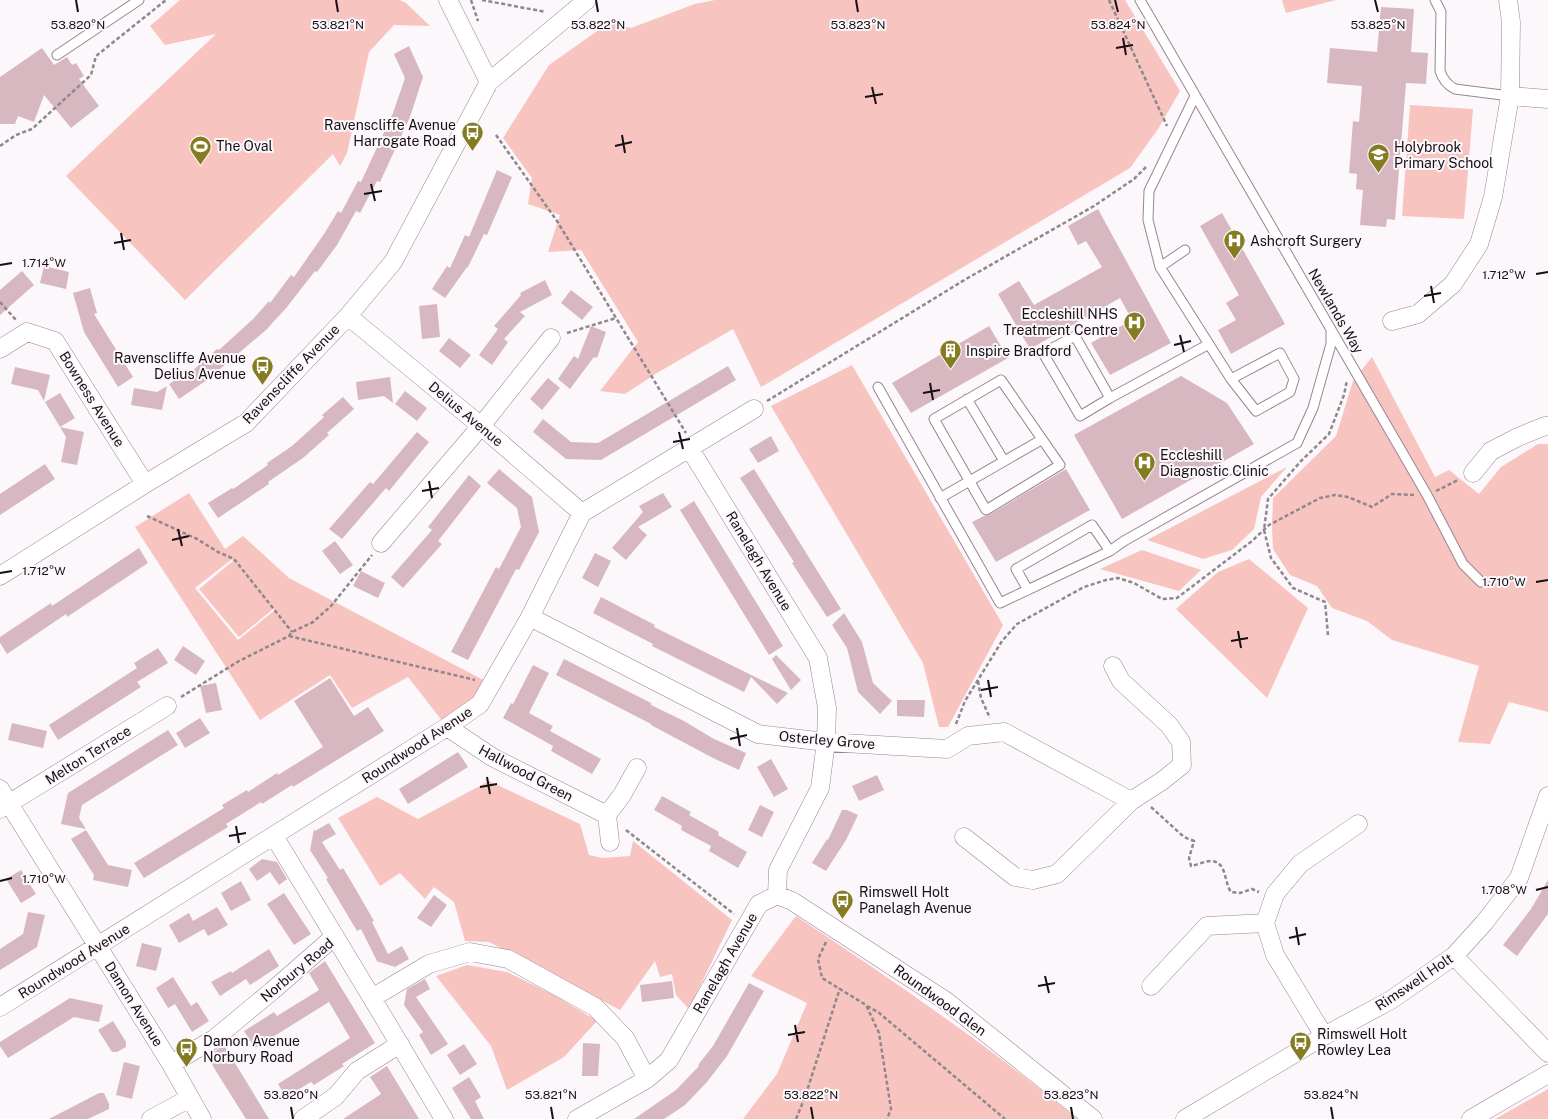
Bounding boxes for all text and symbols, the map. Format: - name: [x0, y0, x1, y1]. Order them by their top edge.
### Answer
- text: 53.820°N: [51, 18, 105, 32]
- text: 53.821°N: [312, 18, 364, 32]
- text: 53.822°N: [571, 18, 625, 32]
- text: 53.823°N: [830, 18, 886, 32]
- text: 53.824°N: [1090, 18, 1146, 32]
- text: 53.825°N: [1350, 18, 1406, 32]
- place label: Ravenscliffe Avenue Harrogate Road: [324, 117, 456, 149]
- bus stop icon: Ravenscliffe Avenue Harrogate Road: [460, 121, 484, 152]
- sports icon: The Oval: [188, 134, 212, 165]
- place label: The Oval: [216, 138, 273, 154]
- place label: Holybrook Primary School: [1394, 139, 1493, 171]
- school or university icon: Holybrook Primary School: [1366, 143, 1390, 174]
- hospital icon: Ashcroft Surgery: [1222, 229, 1246, 260]
- place label: Ashcroft Surgery: [1250, 233, 1362, 249]
- text: 1.714°W: [22, 256, 66, 270]
- street label: Newlands Way: [1305, 266, 1367, 357]
- text: 1.712°W: [1482, 268, 1526, 282]
- place label: Eccleshill NHS Treatment Centre: [1003, 306, 1118, 338]
- hospital icon: Eccleshill NHS Treatment Centre: [1122, 310, 1146, 341]
- street label: Ravenscliffe Avenue: [239, 321, 343, 427]
- building icon: Inspire Bradford: [938, 339, 962, 370]
- place label: Inspire Bradford: [966, 343, 1071, 359]
- street label: Bowness Avenue: [56, 348, 128, 450]
- place label: Ravenscliffe Avenue Delius Avenue: [114, 350, 246, 382]
- bus stop icon: Ravenscliffe Avenue Delius Avenue: [250, 354, 274, 385]
- street label: Delius Avenue: [426, 378, 506, 450]
- place label: Eccleshill Diagnostic Clinic: [1160, 447, 1269, 479]
- hospital icon: Eccleshill Diagnostic Clinic: [1132, 451, 1156, 482]
- street label: Ranelagh Avenue: [723, 508, 795, 614]
- text: 1.712°W: [22, 564, 66, 578]
- text: 1.710°W: [1482, 575, 1526, 589]
- street label: Roundwood Avenue: [359, 703, 475, 787]
- street label: Melton Terrace: [42, 722, 134, 788]
- street label: Osterley Grove: [778, 728, 876, 752]
- street label: Hallwood Green: [476, 741, 576, 805]
- text: 1.710°W: [22, 872, 66, 886]
- text: 1.708°W: [1481, 883, 1528, 897]
- place label: Rimswell Holt Panelagh Avenue: [859, 884, 972, 916]
- bus stop icon: Rimswell Holt Panelagh Avenue: [831, 888, 855, 919]
- street label: Ranelagh Avenue: [690, 910, 760, 1016]
- street label: Roundwood Avenue: [15, 920, 133, 1002]
- street label: Norbury Road: [257, 935, 337, 1005]
- street label: Rimswell Holt: [1372, 950, 1456, 1014]
- street label: Damon Avenue: [102, 959, 167, 1049]
- street label: Roundwood Glen: [891, 961, 989, 1039]
- place label: Rimswell Holt Rowley Lea: [1317, 1026, 1407, 1058]
- bus stop icon: Rimswell Holt Rowley Lea: [1289, 1030, 1313, 1061]
- place label: Damon Avenue Norbury Road: [203, 1033, 300, 1065]
- bus stop icon: Damon Avenue Norbury Road: [175, 1037, 199, 1068]
- text: 53.820°N: [264, 1088, 318, 1102]
- text: 53.821°N: [525, 1088, 577, 1102]
- text: 53.822°N: [784, 1088, 838, 1102]
- text: 53.823°N: [1043, 1088, 1099, 1102]
- text: 53.824°N: [1303, 1088, 1359, 1102]

